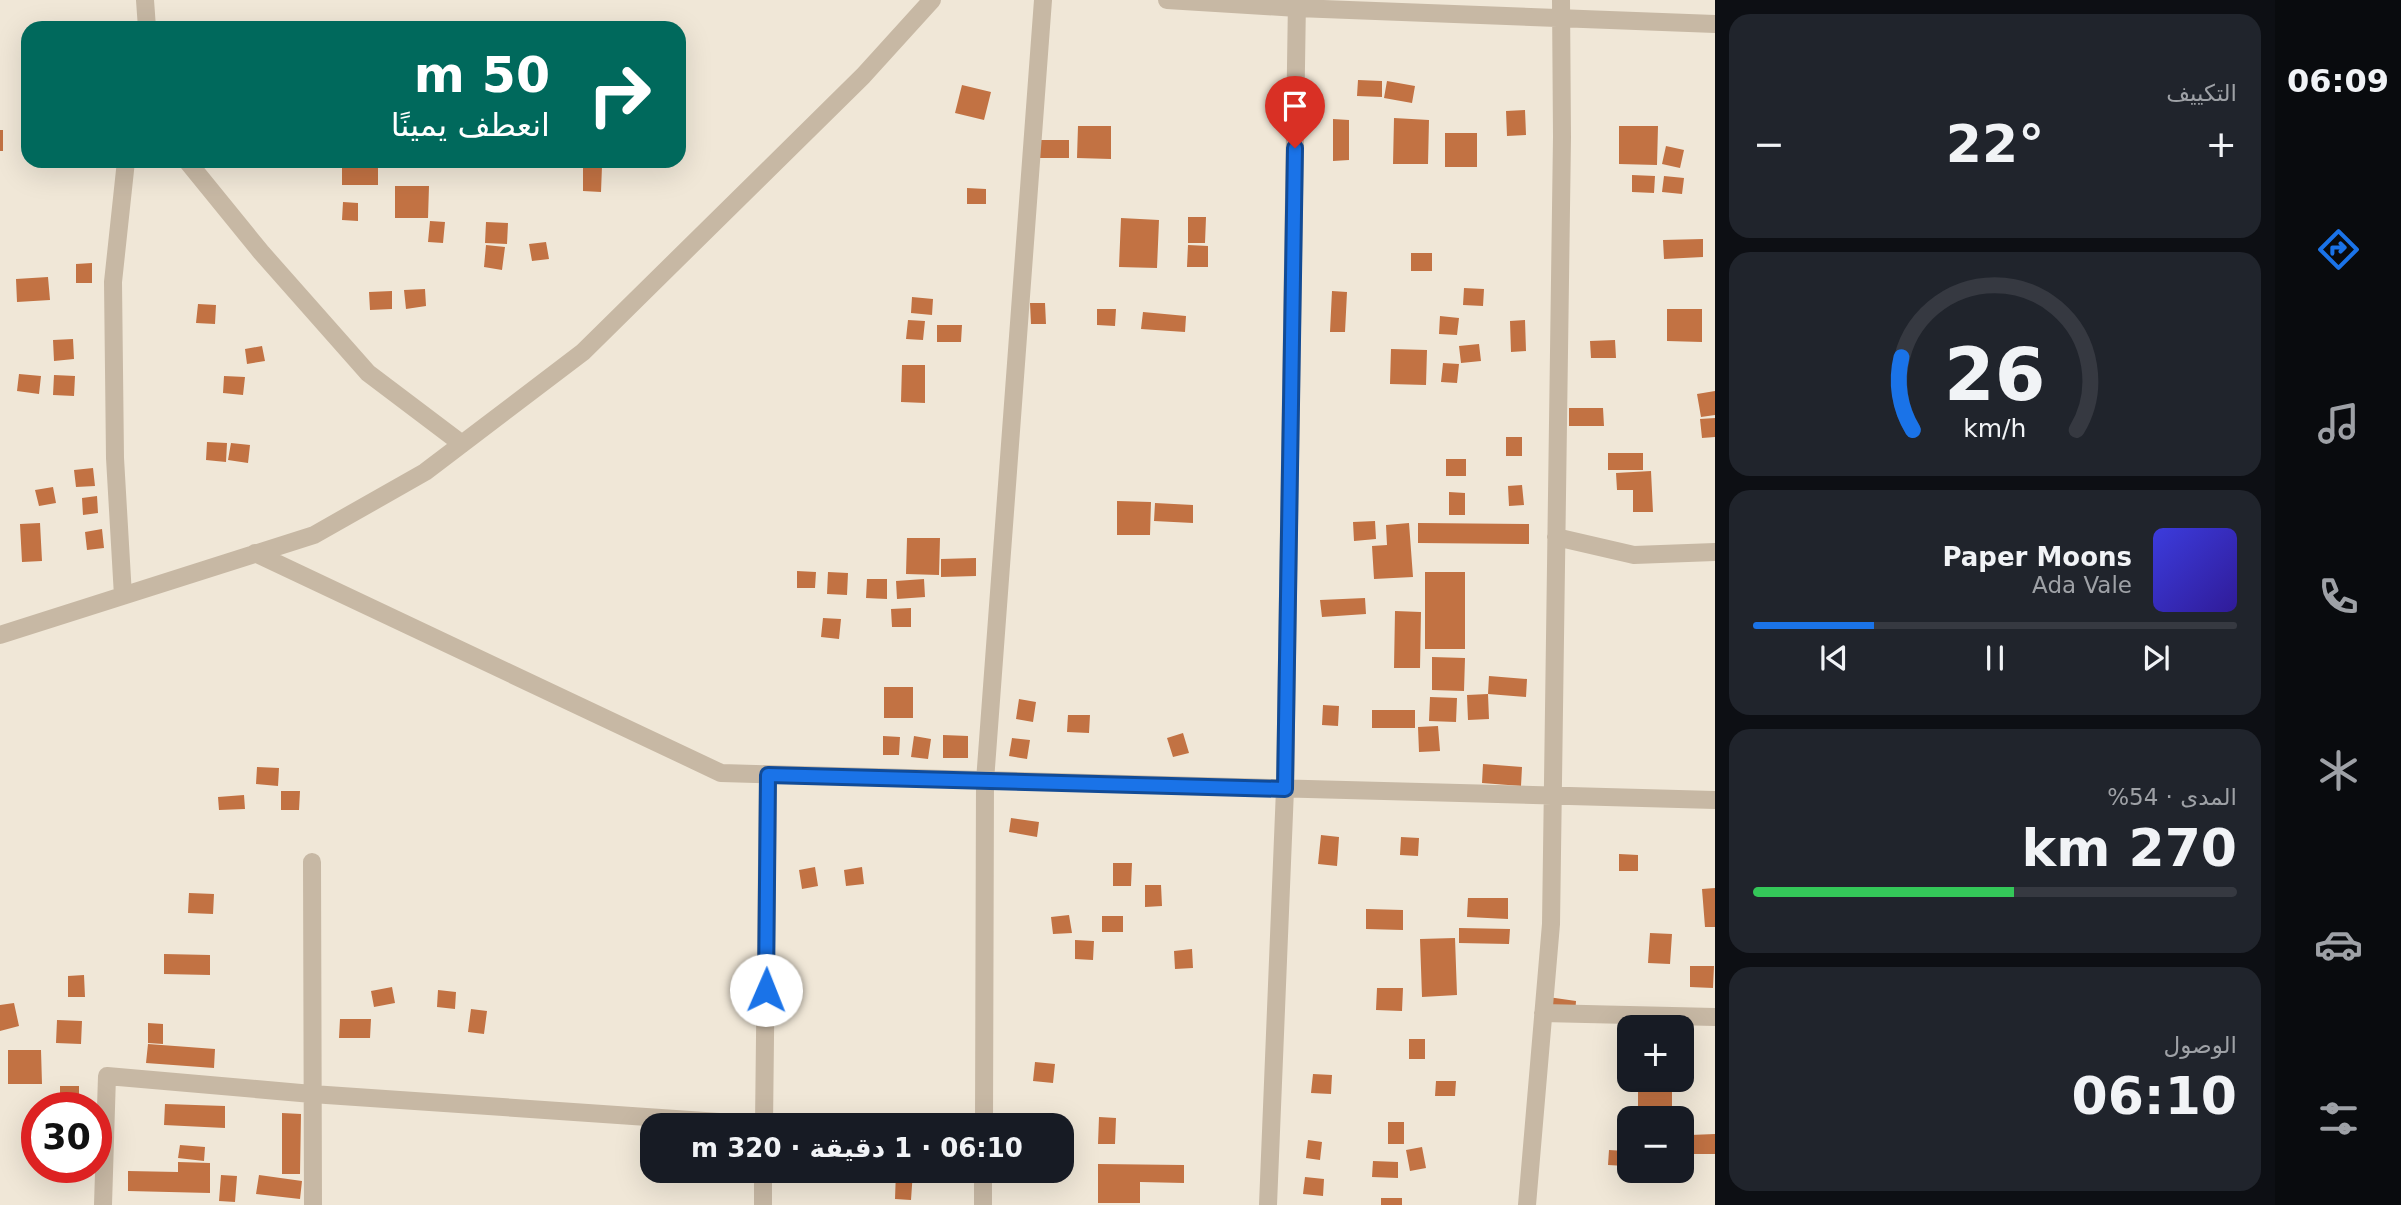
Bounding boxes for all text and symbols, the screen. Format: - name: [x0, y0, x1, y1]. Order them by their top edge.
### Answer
- text: 50 m: [414, 47, 550, 104]
- icon: right: [574, 49, 665, 140]
- text: 06:09: [2287, 62, 2389, 100]
- pin: [1265, 76, 1325, 148]
- text: التكييف: [2166, 80, 2237, 106]
- icon: arrive: [1276, 87, 1314, 125]
- text: انعطف يمينًا: [391, 106, 550, 144]
- text: 22°: [1946, 114, 2044, 174]
- text: −: [1753, 122, 1785, 166]
- text: +: [2205, 122, 2237, 166]
- icon: directions: [2314, 225, 2363, 274]
- text: 26: [1944, 333, 2046, 418]
- icon: music: [2314, 399, 2363, 448]
- text: km/h: [1963, 414, 2027, 443]
- text: Paper Moons: [1942, 542, 2132, 572]
- text: Ada Vale: [2032, 572, 2132, 598]
- icon: phone: [2314, 572, 2363, 621]
- icon: previous: [1815, 639, 1853, 677]
- icon: pause: [1976, 639, 2014, 677]
- icon: next: [2137, 639, 2175, 677]
- icon: climate: [2314, 746, 2363, 795]
- text: المدى · 54%: [2107, 784, 2237, 810]
- text: 270 km: [2022, 818, 2237, 878]
- icon: car: [2314, 920, 2363, 969]
- position arrow: [729, 953, 803, 1027]
- map controls: [1617, 1015, 1694, 1183]
- button: +: [1617, 1015, 1694, 1092]
- text: الوصول: [2164, 1032, 2237, 1058]
- text: 06:10: [2071, 1066, 2237, 1126]
- speed limit sign: 30: [21, 1092, 112, 1183]
- icon: filters: [2314, 1094, 2363, 1143]
- button: −: [1617, 1106, 1694, 1183]
- text: 06:10 · 1 دقيقة · 320 m: [691, 1133, 1023, 1163]

